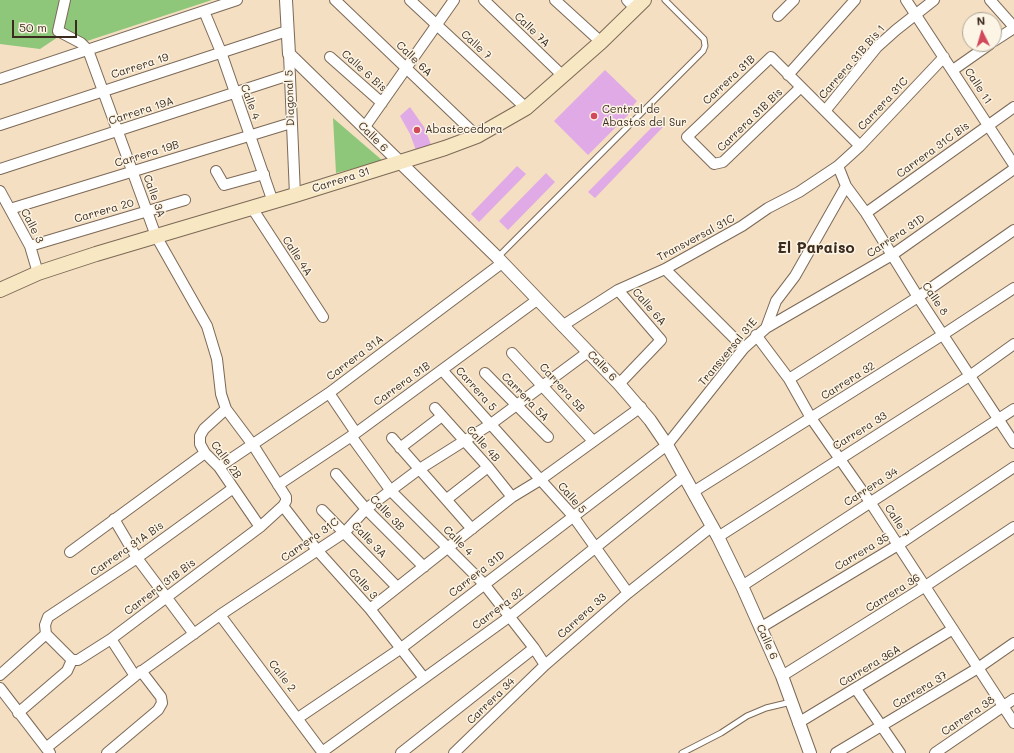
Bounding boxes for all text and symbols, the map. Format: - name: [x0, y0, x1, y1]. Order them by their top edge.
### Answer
- street label: Calle 7A: [511, 10, 553, 50]
- scale bar: [14, 12, 79, 38]
- north arrow: [962, 12, 1002, 52]
- text: N: [976, 13, 986, 28]
- text: 50 m: [19, 19, 47, 35]
- street label: Carrera 31B Bis 1: [816, 22, 888, 102]
- street label: Calle 7: [458, 28, 494, 62]
- street label: Calle 6A: [393, 39, 435, 79]
- street label: Calle 6 Bis: [339, 47, 389, 95]
- street label: Carrera 19: [109, 50, 171, 82]
- street label: Carrera 31B: [700, 52, 758, 108]
- street label: Calle 11: [961, 65, 995, 107]
- street label: Diagonal 5: [282, 70, 298, 126]
- street label: Carrera 31C: [855, 75, 911, 133]
- street label: Calle 4: [237, 82, 263, 122]
- street label: Carrera 31B Bis: [715, 85, 785, 155]
- street label: Carrera 19A: [107, 94, 175, 128]
- place label: Central de Abastos del Sur: [602, 103, 687, 129]
- marker: Central de Abastos del Sur: [589, 111, 599, 121]
- street label: Calle 6: [355, 119, 391, 155]
- street label: Carrera 31C Bis: [894, 119, 972, 181]
- place label: Abastecedora: [425, 123, 503, 137]
- marker: Abastecedora: [412, 125, 422, 135]
- street label: Carrera 19B: [113, 138, 181, 170]
- street label: Carrera 31: [311, 164, 371, 196]
- street label: Calle 3A: [140, 173, 168, 219]
- street label: Carrera 20: [73, 196, 135, 226]
- street label: Calle 3: [18, 207, 46, 245]
- street label: Transversal 31C: [655, 212, 737, 264]
- street label: Carrera 31D: [864, 212, 928, 260]
- street label: Calle 4A: [279, 234, 315, 278]
- district label: El Paraiso: [777, 239, 855, 257]
- street label: Calle 8: [919, 280, 951, 318]
- street label: Calle 6A: [629, 286, 669, 328]
- street label: Transversal 31E: [696, 315, 760, 389]
- street label: Carrera 31A: [324, 332, 386, 384]
- street label: Calle 6: [584, 348, 620, 384]
- street label: Carrera 31B: [371, 359, 433, 409]
- street label: Carrera 32: [819, 359, 877, 403]
- street label: Carrera 5B: [536, 361, 588, 415]
- street label: Carrera 5: [453, 364, 499, 414]
- street label: Carrera 5A: [499, 370, 551, 424]
- street label: Carrera 33: [830, 409, 890, 453]
- street label: Calle 4B: [463, 423, 503, 465]
- street label: Calle 2B: [208, 439, 244, 481]
- street label: Carrera 34: [842, 465, 900, 509]
- street label: Calle 5: [555, 480, 589, 516]
- street label: Calle 3B: [367, 493, 407, 533]
- street label: Calle 7: [881, 502, 913, 540]
- street label: Carrera 31C: [278, 515, 342, 565]
- street label: Carrera 31A Bis: [88, 519, 166, 579]
- street label: Calle 3A: [349, 519, 389, 561]
- street label: Calle 4: [440, 523, 476, 559]
- street label: Carrera 35: [832, 531, 892, 573]
- street label: Carrera 31D: [446, 548, 508, 600]
- street label: Carrera 31B Bis: [122, 556, 198, 618]
- street label: Calle 3: [346, 566, 380, 602]
- street label: Carrera 36: [863, 571, 923, 615]
- street label: Carrera 32: [470, 585, 526, 633]
- street label: Carrera 33: [555, 591, 609, 641]
- street label: Calle 6: [753, 622, 781, 662]
- street label: Carrera 36A: [837, 643, 903, 689]
- street label: Calle 2: [266, 657, 298, 695]
- street label: Carrera 37: [890, 669, 950, 711]
- street label: Carrera 34: [464, 675, 518, 727]
- street label: Carrera 38: [939, 693, 997, 739]

